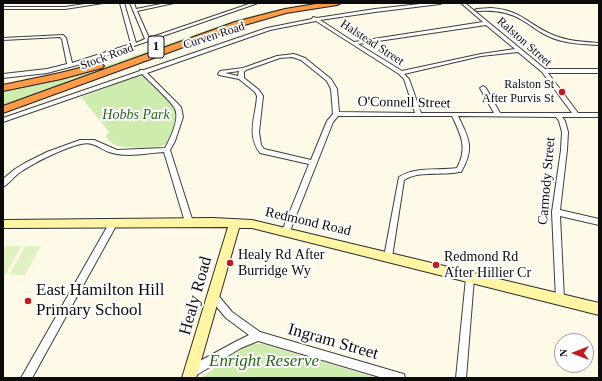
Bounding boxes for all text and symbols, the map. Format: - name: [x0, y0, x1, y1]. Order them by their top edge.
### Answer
- street label: Ralston Street: [494, 14, 554, 70]
- street label: Halstead Street: [337, 17, 407, 69]
- street label: Curven Road: [182, 19, 246, 53]
- road number: 1: [148, 36, 164, 58]
- street label: Stock Road: [78, 41, 136, 73]
- place label: Ralston St After Purvis St: [482, 78, 554, 106]
- marker: Ralston St After Purvis St: [557, 87, 567, 97]
- street label: O'Connell Street: [357, 94, 451, 112]
- park label: Hobbs Park: [102, 107, 170, 123]
- street label: Carmody Street: [535, 136, 559, 226]
- street label: Redmond Road: [263, 204, 353, 240]
- place label: Healy Rd After Burridge Wy: [238, 247, 324, 280]
- place label: Redmond Rd After Hillier Cr: [444, 249, 531, 282]
- street label: Healy Road: [175, 254, 217, 338]
- marker: Healy Rd After Burridge Wy: [225, 258, 235, 268]
- marker: Redmond Rd After Hillier Cr: [431, 260, 441, 270]
- place label: East Hamilton Hill Primary School: [36, 281, 164, 321]
- marker: East Hamilton Hill Primary School: [23, 296, 33, 306]
- street label: Ingram Street: [285, 319, 381, 365]
- north arrow: [554, 333, 594, 373]
- text: N: [557, 349, 569, 357]
- park label: Enright Reserve: [209, 352, 319, 372]

